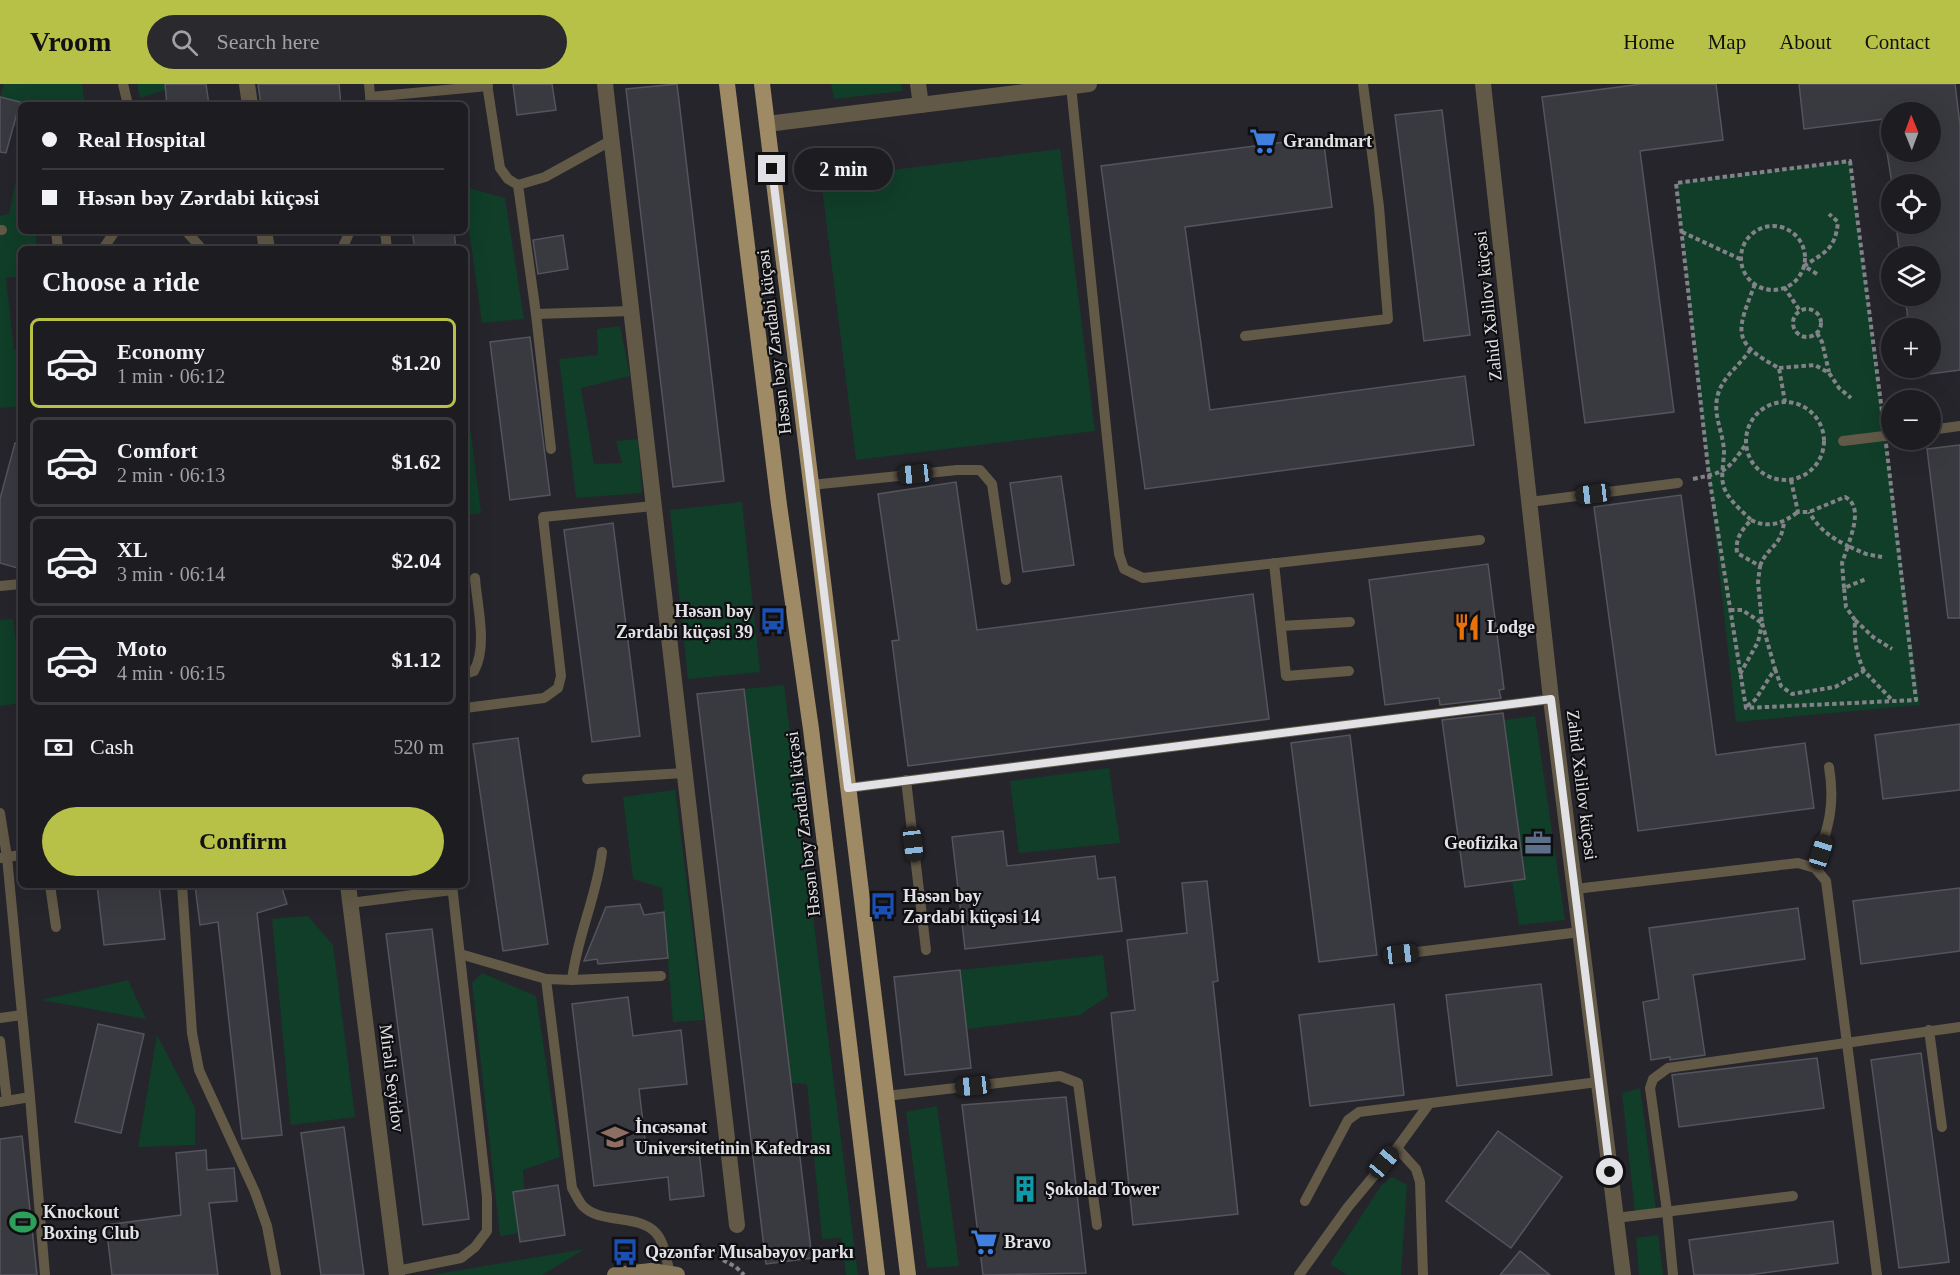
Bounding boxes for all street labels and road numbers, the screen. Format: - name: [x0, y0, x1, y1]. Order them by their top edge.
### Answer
- street label: Zahid Xəlilov küçəsi: [1470, 230, 1506, 382]
- street label: Həsən bəy Zərdabi küçəsi: [753, 248, 795, 436]
- street label: Zahid Xəlilov küçəsi: [1563, 709, 1601, 861]
- street label: Həsən bəy Zərdabi küçəsi: [782, 730, 824, 918]
- street label: Mirəli Seyidov: [375, 1023, 409, 1133]

